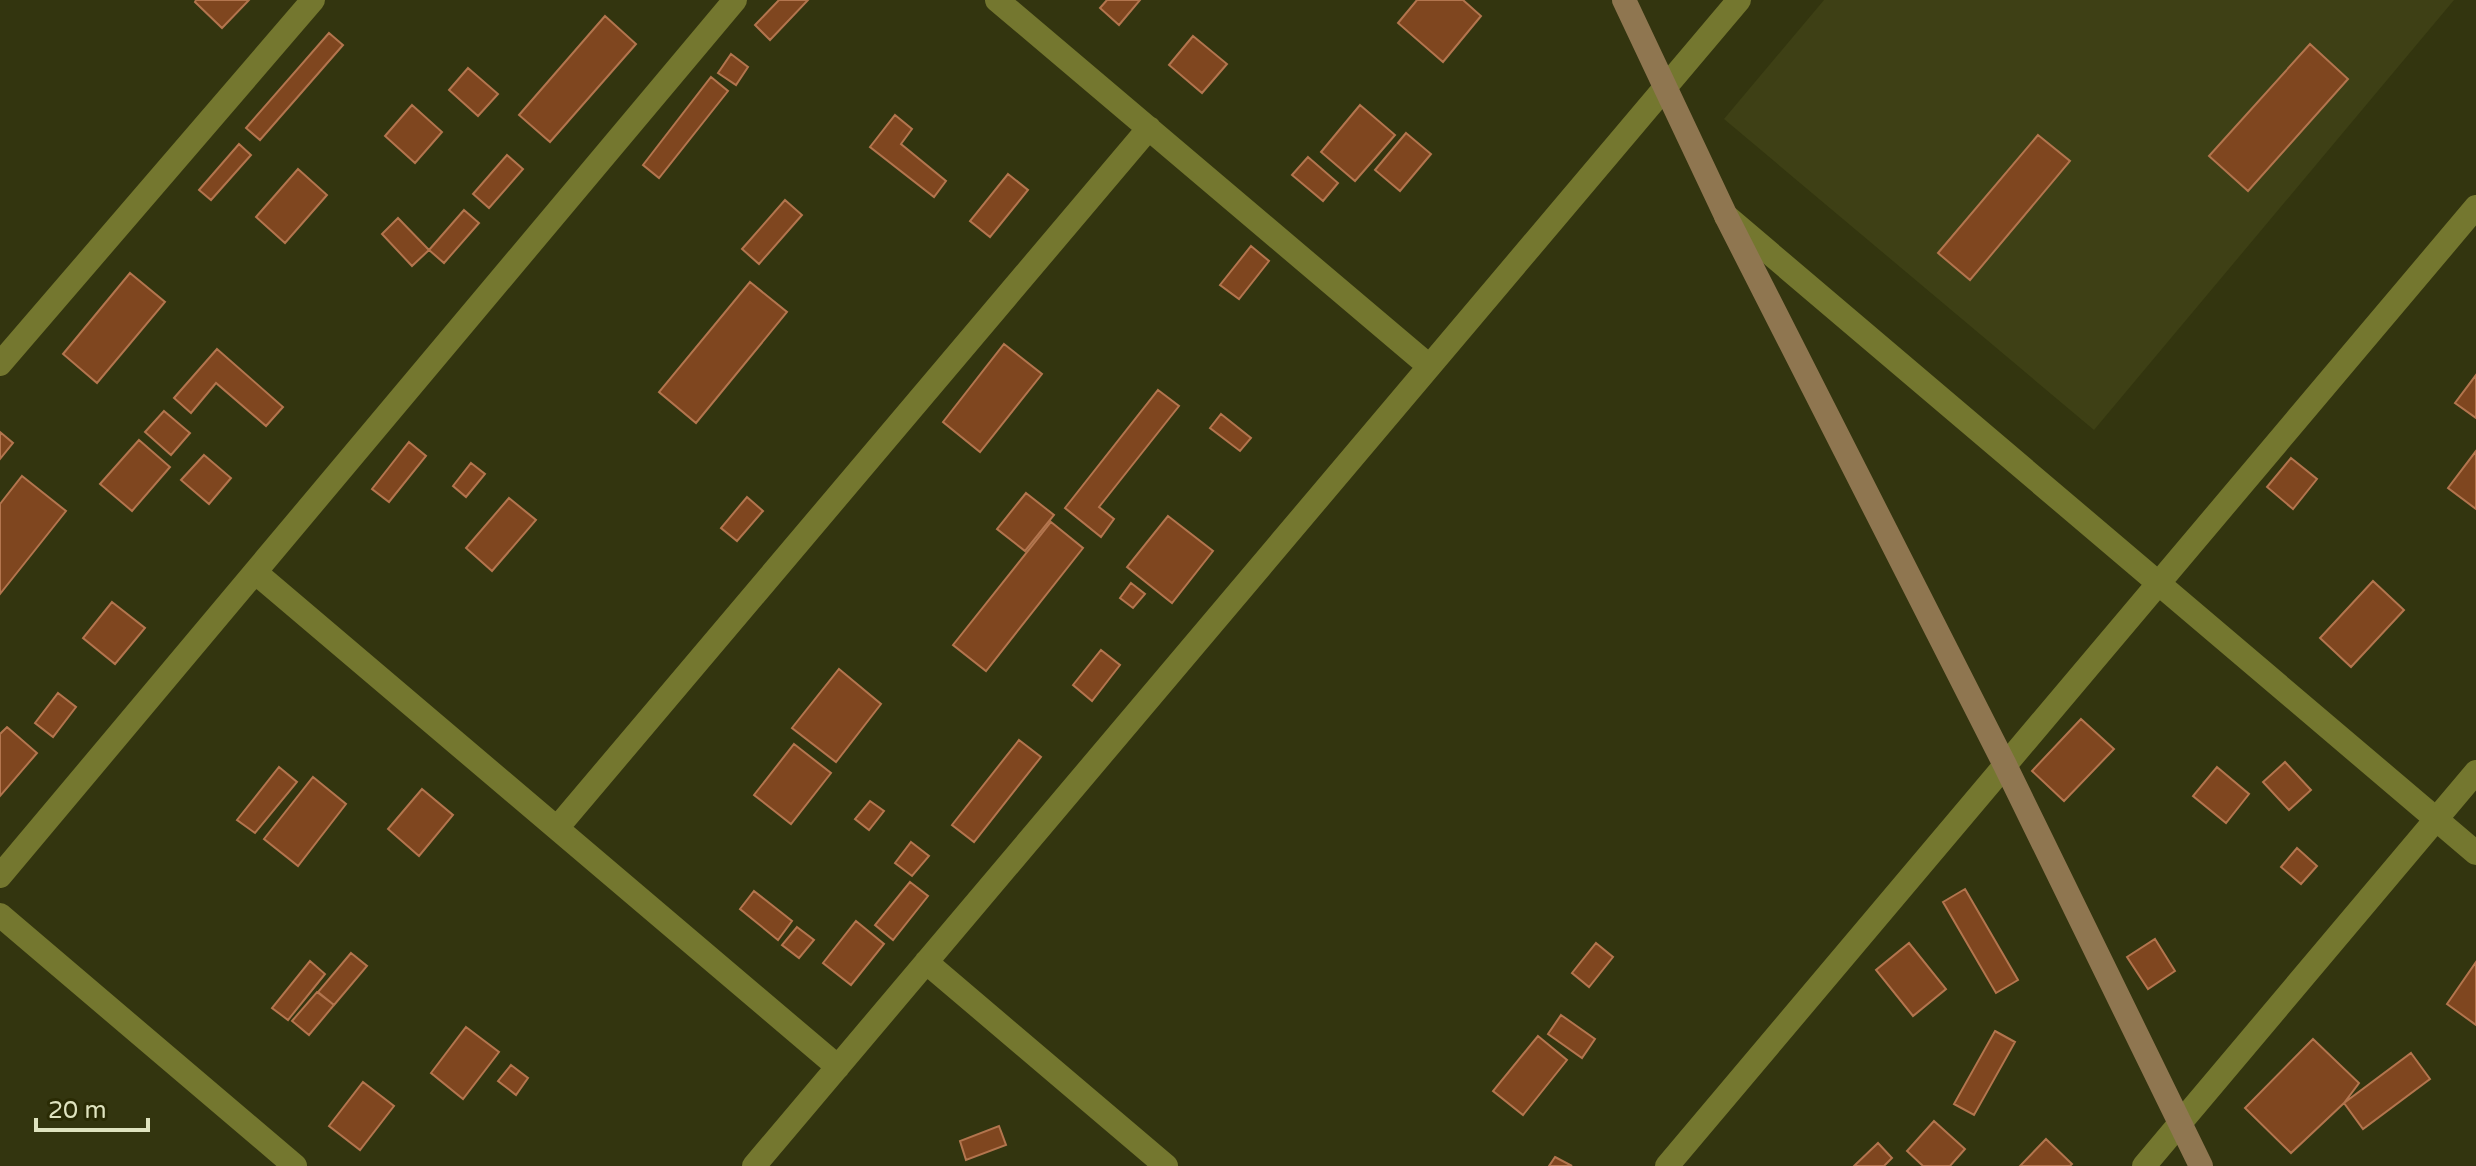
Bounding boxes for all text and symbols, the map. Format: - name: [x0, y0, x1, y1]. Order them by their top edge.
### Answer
- scale bar: [36, 1082, 148, 1132]
- text: 20 m: [48, 1096, 106, 1125]

